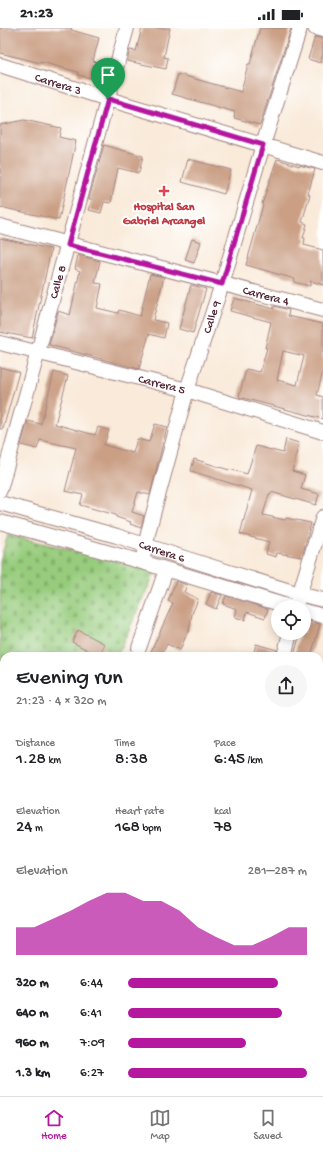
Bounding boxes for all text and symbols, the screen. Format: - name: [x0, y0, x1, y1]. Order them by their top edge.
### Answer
- text: 21:23: [20, 5, 53, 23]
- pin: [91, 58, 125, 99]
- icon: arrive: [97, 64, 119, 86]
- street label: Carrera 3: [33, 71, 83, 99]
- marker: Hospital San Gabriel Arcangel: [158, 185, 170, 197]
- place label: Hospital San Gabriel Arcangel: [123, 201, 206, 229]
- street label: Calle 8: [48, 264, 71, 301]
- street label: Carrera 4: [241, 284, 291, 310]
- street label: Calle 9: [201, 299, 225, 335]
- street label: Carrera 5: [137, 373, 186, 398]
- street label: Carrera 6: [137, 539, 187, 567]
- map controls: [271, 600, 311, 640]
- button: locate: [271, 600, 311, 640]
- button: share: [265, 665, 307, 707]
- text: Evening run: [16, 666, 123, 692]
- text: 21:23 · 4 × 320 m: [16, 694, 106, 709]
- text: Distance: [16, 738, 55, 750]
- text: Time: [115, 738, 135, 750]
- text: Pace: [214, 738, 236, 750]
- text: 1.28: [16, 750, 46, 770]
- text: 8:38: [115, 750, 148, 770]
- text: 6:45: [214, 750, 245, 770]
- text: km: [46, 755, 61, 767]
- text: /km: [245, 755, 263, 767]
- text: Elevation: [16, 806, 60, 818]
- text: Heart rate: [115, 806, 164, 818]
- text: kcal: [214, 806, 231, 818]
- text: 24: [16, 818, 32, 838]
- text: 168: [115, 818, 140, 838]
- text: 78: [214, 818, 232, 838]
- text: m: [32, 823, 43, 835]
- text: bpm: [140, 823, 161, 835]
- text: Elevation: [16, 864, 68, 879]
- text: 281–287 m: [248, 864, 307, 879]
- text: 320 m: [16, 976, 49, 991]
- text: 6:44: [80, 976, 103, 991]
- text: 640 m: [16, 1006, 48, 1021]
- text: 6:41: [80, 1006, 102, 1021]
- text: 960 m: [16, 1036, 49, 1051]
- text: 7:09: [80, 1036, 105, 1051]
- text: 1.3 km: [16, 1066, 50, 1081]
- text: 6:27: [80, 1066, 104, 1081]
- tab: Home: [41, 1107, 67, 1143]
- tab: Map: [149, 1107, 171, 1143]
- tab: Saved: [254, 1107, 282, 1143]

